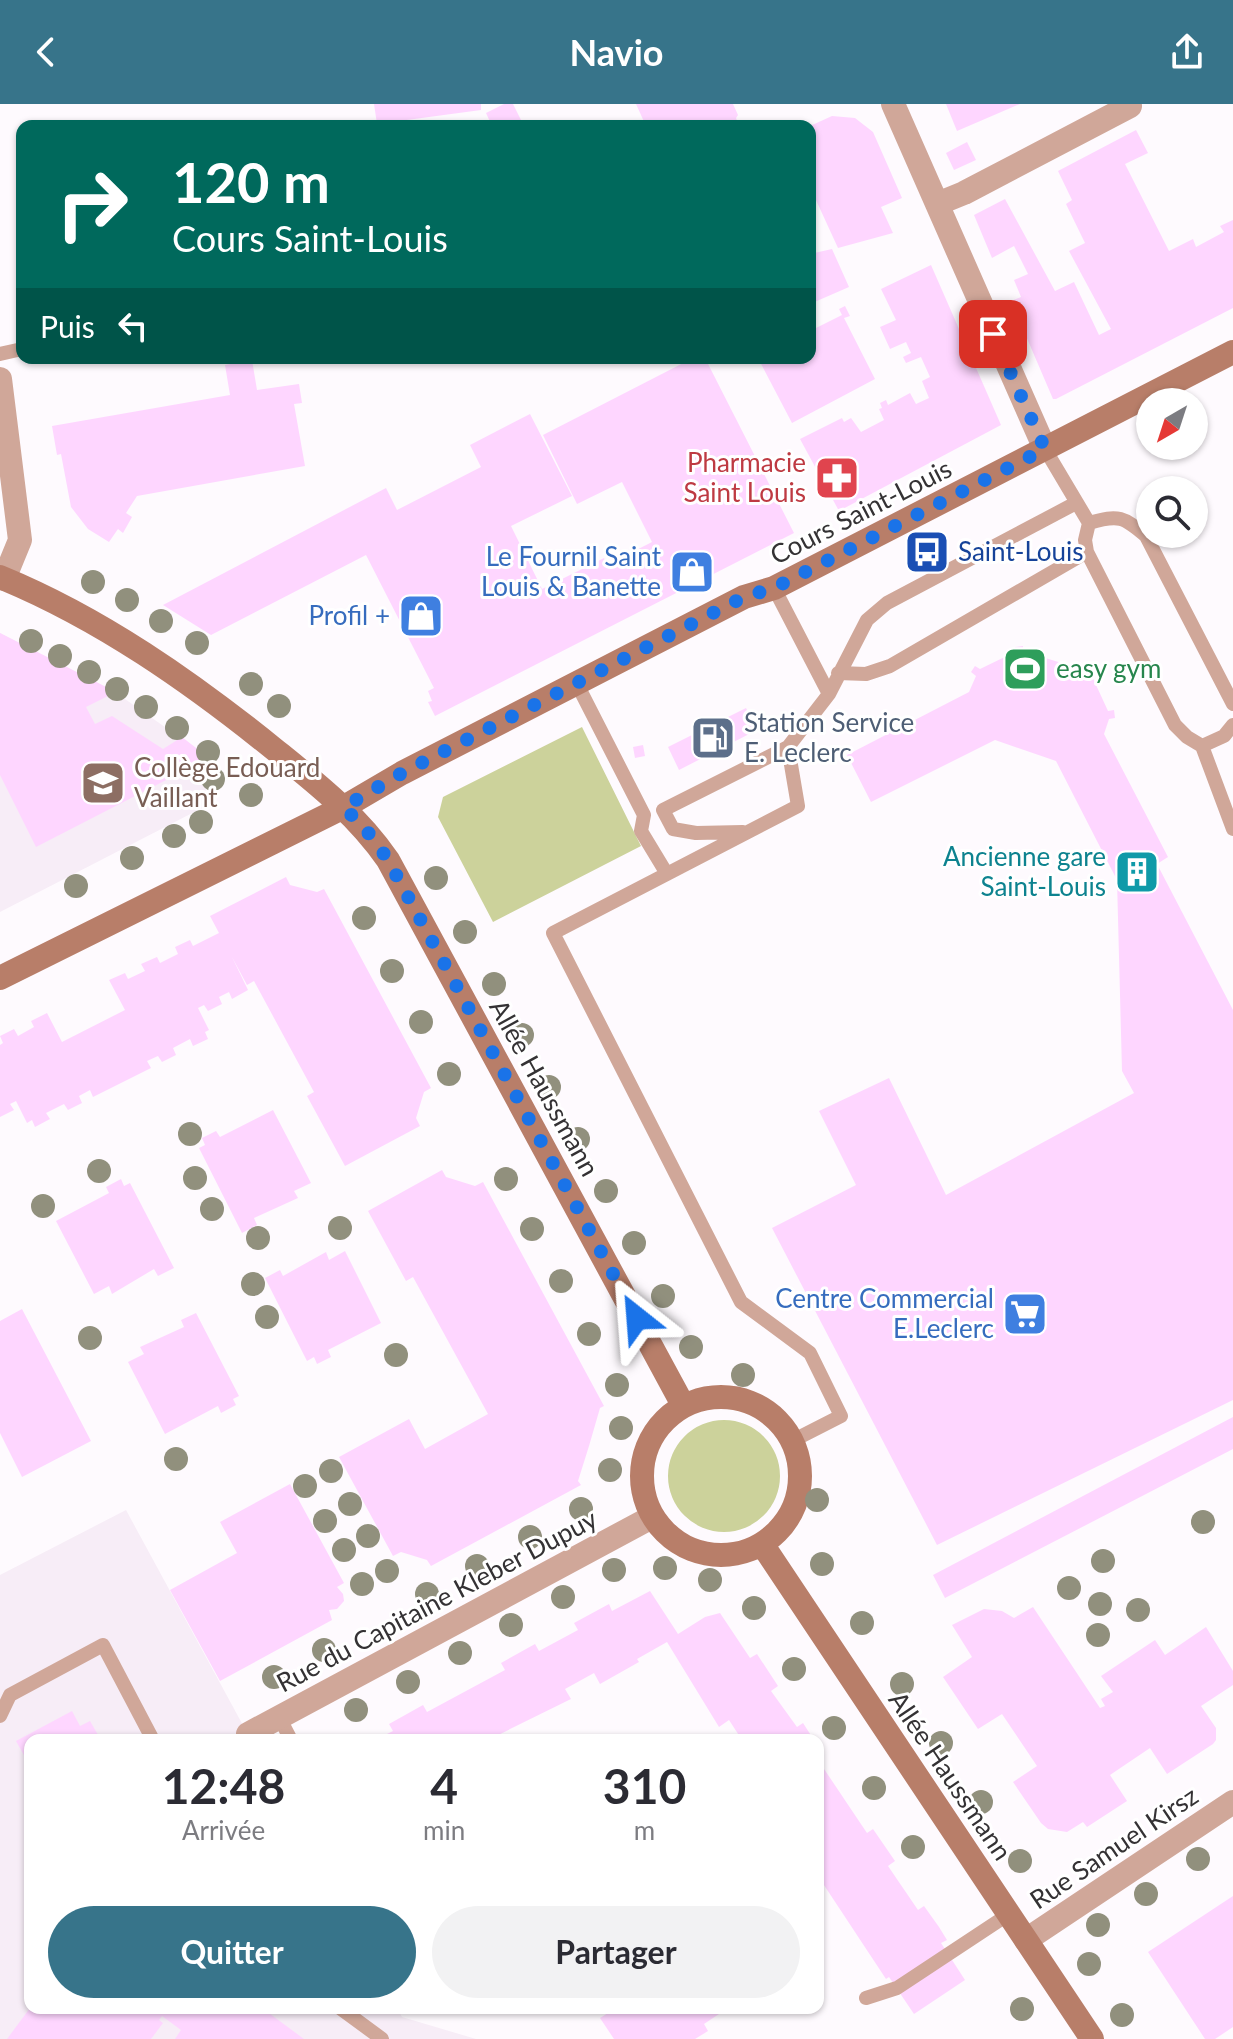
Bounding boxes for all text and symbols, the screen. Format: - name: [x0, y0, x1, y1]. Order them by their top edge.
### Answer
- icon: back: [24, 30, 68, 74]
- text: Navio: [570, 30, 663, 74]
- icon: share: [1165, 30, 1209, 74]
- text: 120 m: [172, 148, 330, 215]
- icon: right: [40, 152, 144, 256]
- text: Cours Saint-Louis: [172, 216, 448, 260]
- pin: [959, 300, 1027, 368]
- icon: left: [111, 304, 155, 348]
- text: Puis: [40, 308, 95, 344]
- icon: arrive: [971, 312, 1015, 356]
- north arrow: [1136, 388, 1208, 460]
- map controls: [1136, 388, 1208, 548]
- place label: Pharmacie Saint Louis: [683, 446, 806, 508]
- street label: Cours Saint-Louis: [765, 452, 957, 571]
- pharmacy icon: Pharmacie Saint Louis: [813, 454, 861, 502]
- button: search: [1136, 476, 1208, 548]
- bus stop icon: Saint-Louis: [903, 528, 951, 576]
- place label: Saint-Louis: [958, 535, 1084, 567]
- place label: Le Fournil Saint Louis & Banette: [481, 540, 662, 602]
- shop icon: Le Fournil Saint Louis & Banette: [668, 548, 716, 596]
- shop icon: Profil +: [397, 592, 445, 640]
- place label: Profil +: [308, 599, 390, 631]
- sports icon: easy gym: [1001, 645, 1049, 693]
- place label: easy gym: [1056, 652, 1161, 684]
- place label: Station Service E. Leclerc: [744, 706, 914, 768]
- fuel station icon: Station Service E. Leclerc: [689, 714, 737, 762]
- place label: Collège Edouard Vaillant: [134, 751, 320, 813]
- school or university icon: Collège Edouard Vaillant: [79, 759, 127, 807]
- place label: Ancienne gare Saint-Louis: [943, 840, 1106, 902]
- building icon: Ancienne gare Saint-Louis: [1113, 848, 1161, 896]
- street label: Allée Haussmann: [483, 994, 607, 1181]
- position arrow: [595, 1276, 679, 1360]
- place label: Centre Commercial E.Leclerc: [775, 1282, 994, 1344]
- supermarket icon: Centre Commercial E.Leclerc: [1001, 1290, 1049, 1338]
- street label: Rue du Capitaine Kleber Dupuy: [271, 1502, 603, 1698]
- street label: Allée Haussmann: [883, 1685, 1019, 1866]
- text: 12:48: [162, 1757, 285, 1814]
- text: 4: [430, 1757, 458, 1814]
- text: 310: [603, 1757, 686, 1814]
- street label: Rue Samuel Kirsz: [1023, 1779, 1204, 1915]
- text: Arrivée: [182, 1814, 265, 1846]
- text: min: [423, 1814, 465, 1846]
- text: m: [634, 1814, 655, 1846]
- button: Quitter: [48, 1906, 416, 1998]
- button: Partager: [432, 1906, 800, 1998]

